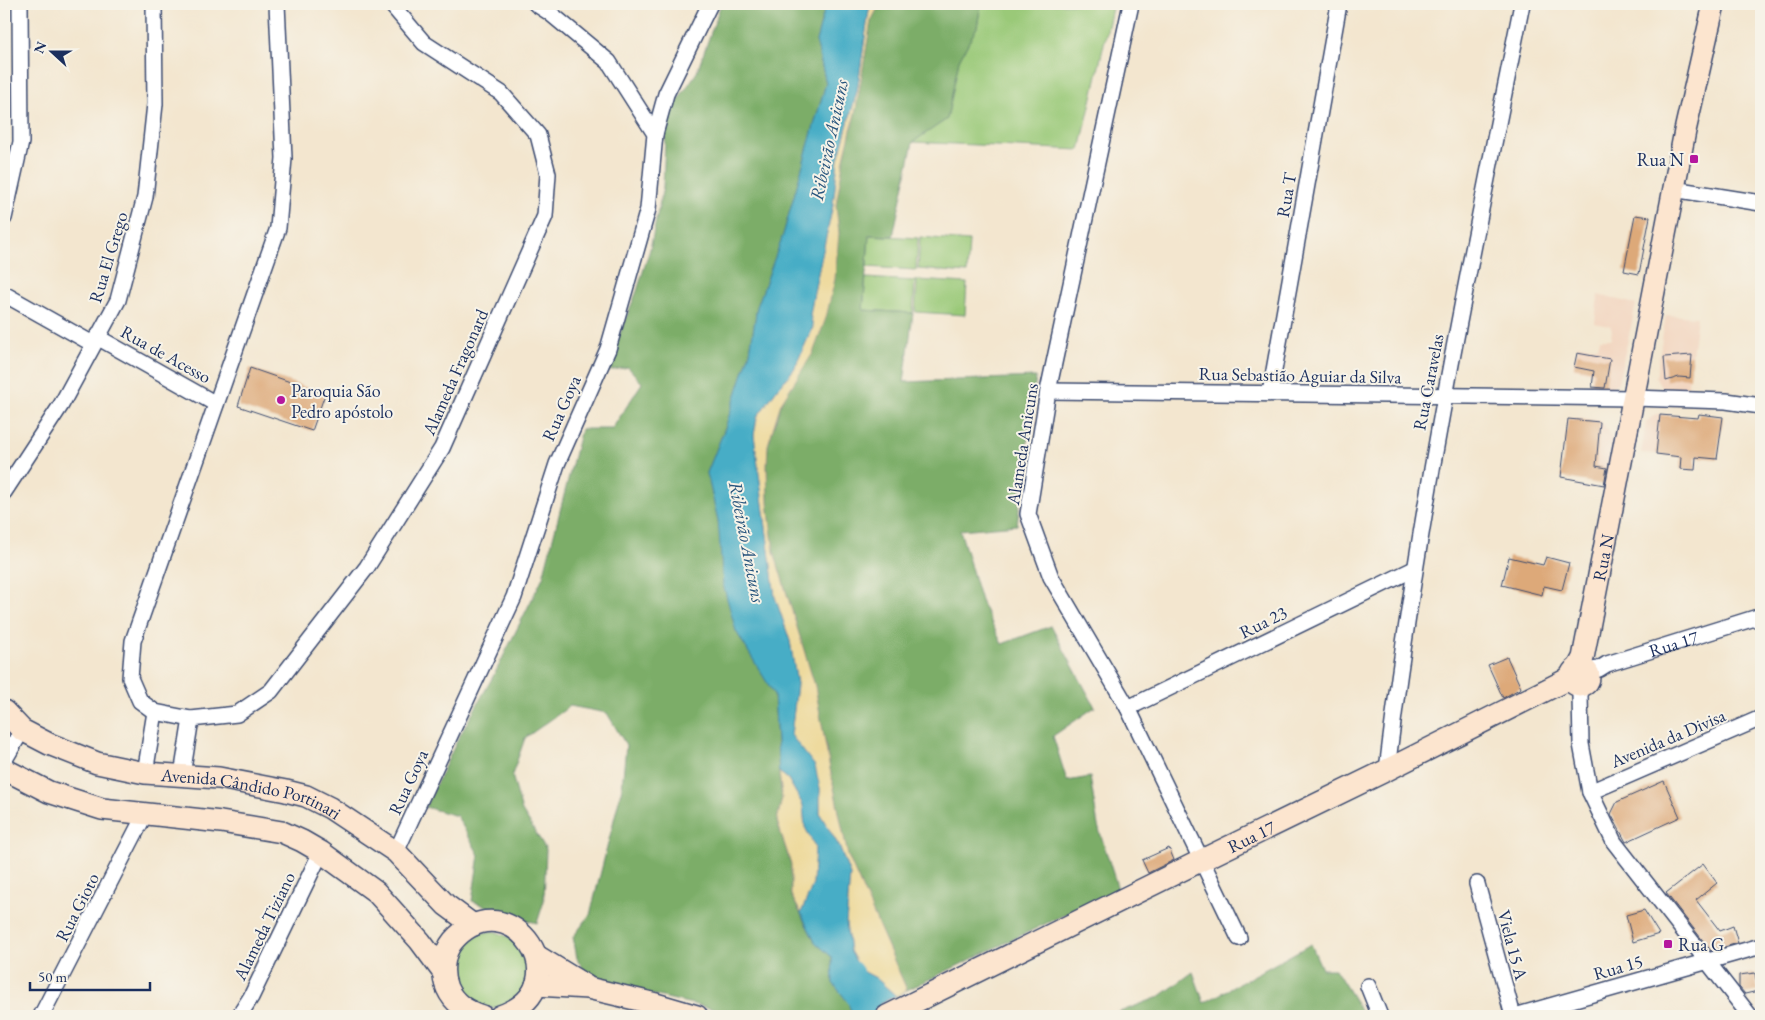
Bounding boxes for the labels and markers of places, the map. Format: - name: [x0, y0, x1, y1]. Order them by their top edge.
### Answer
- place label: Rua N: [1637, 148, 1685, 171]
- marker: Rua N: [1688, 153, 1700, 165]
- place label: Paroquia São Pedro apóstolo: [291, 379, 393, 423]
- marker: Paroquia São Pedro apóstolo: [275, 394, 287, 406]
- place label: Rua G: [1678, 933, 1724, 956]
- marker: Rua G: [1662, 938, 1674, 950]

